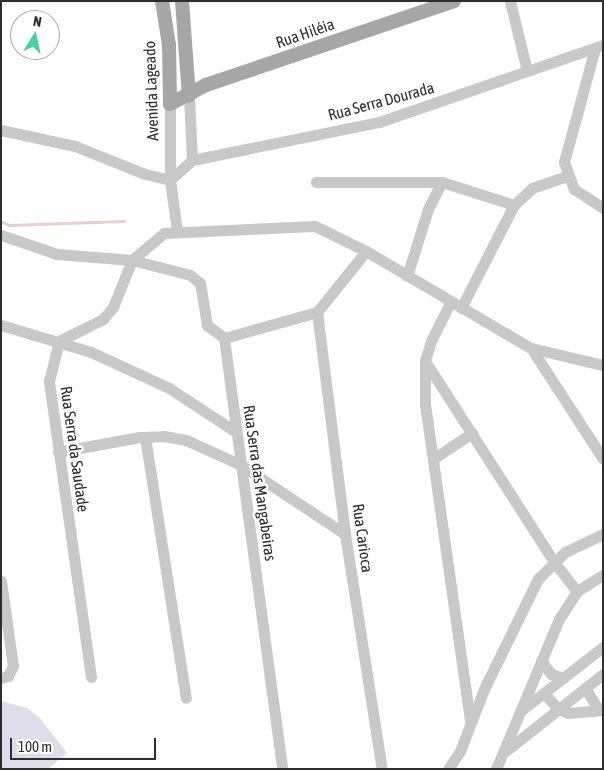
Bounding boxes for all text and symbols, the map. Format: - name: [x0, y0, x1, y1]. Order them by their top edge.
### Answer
- north arrow: [10, 10, 60, 60]
- text: N: [32, 13, 43, 30]
- street label: Rua Hiléia: [273, 14, 337, 52]
- street label: Avenida Lageado: [140, 41, 162, 141]
- street label: Rua Serra Dourada: [326, 78, 436, 124]
- street label: Rua Serra da Saudade: [57, 385, 93, 513]
- street label: Rua Serra das Mangabeiras: [240, 404, 280, 562]
- street label: Rua Carioca: [349, 502, 377, 574]
- scale bar: [12, 728, 159, 760]
- text: 100 m: [18, 738, 52, 755]

